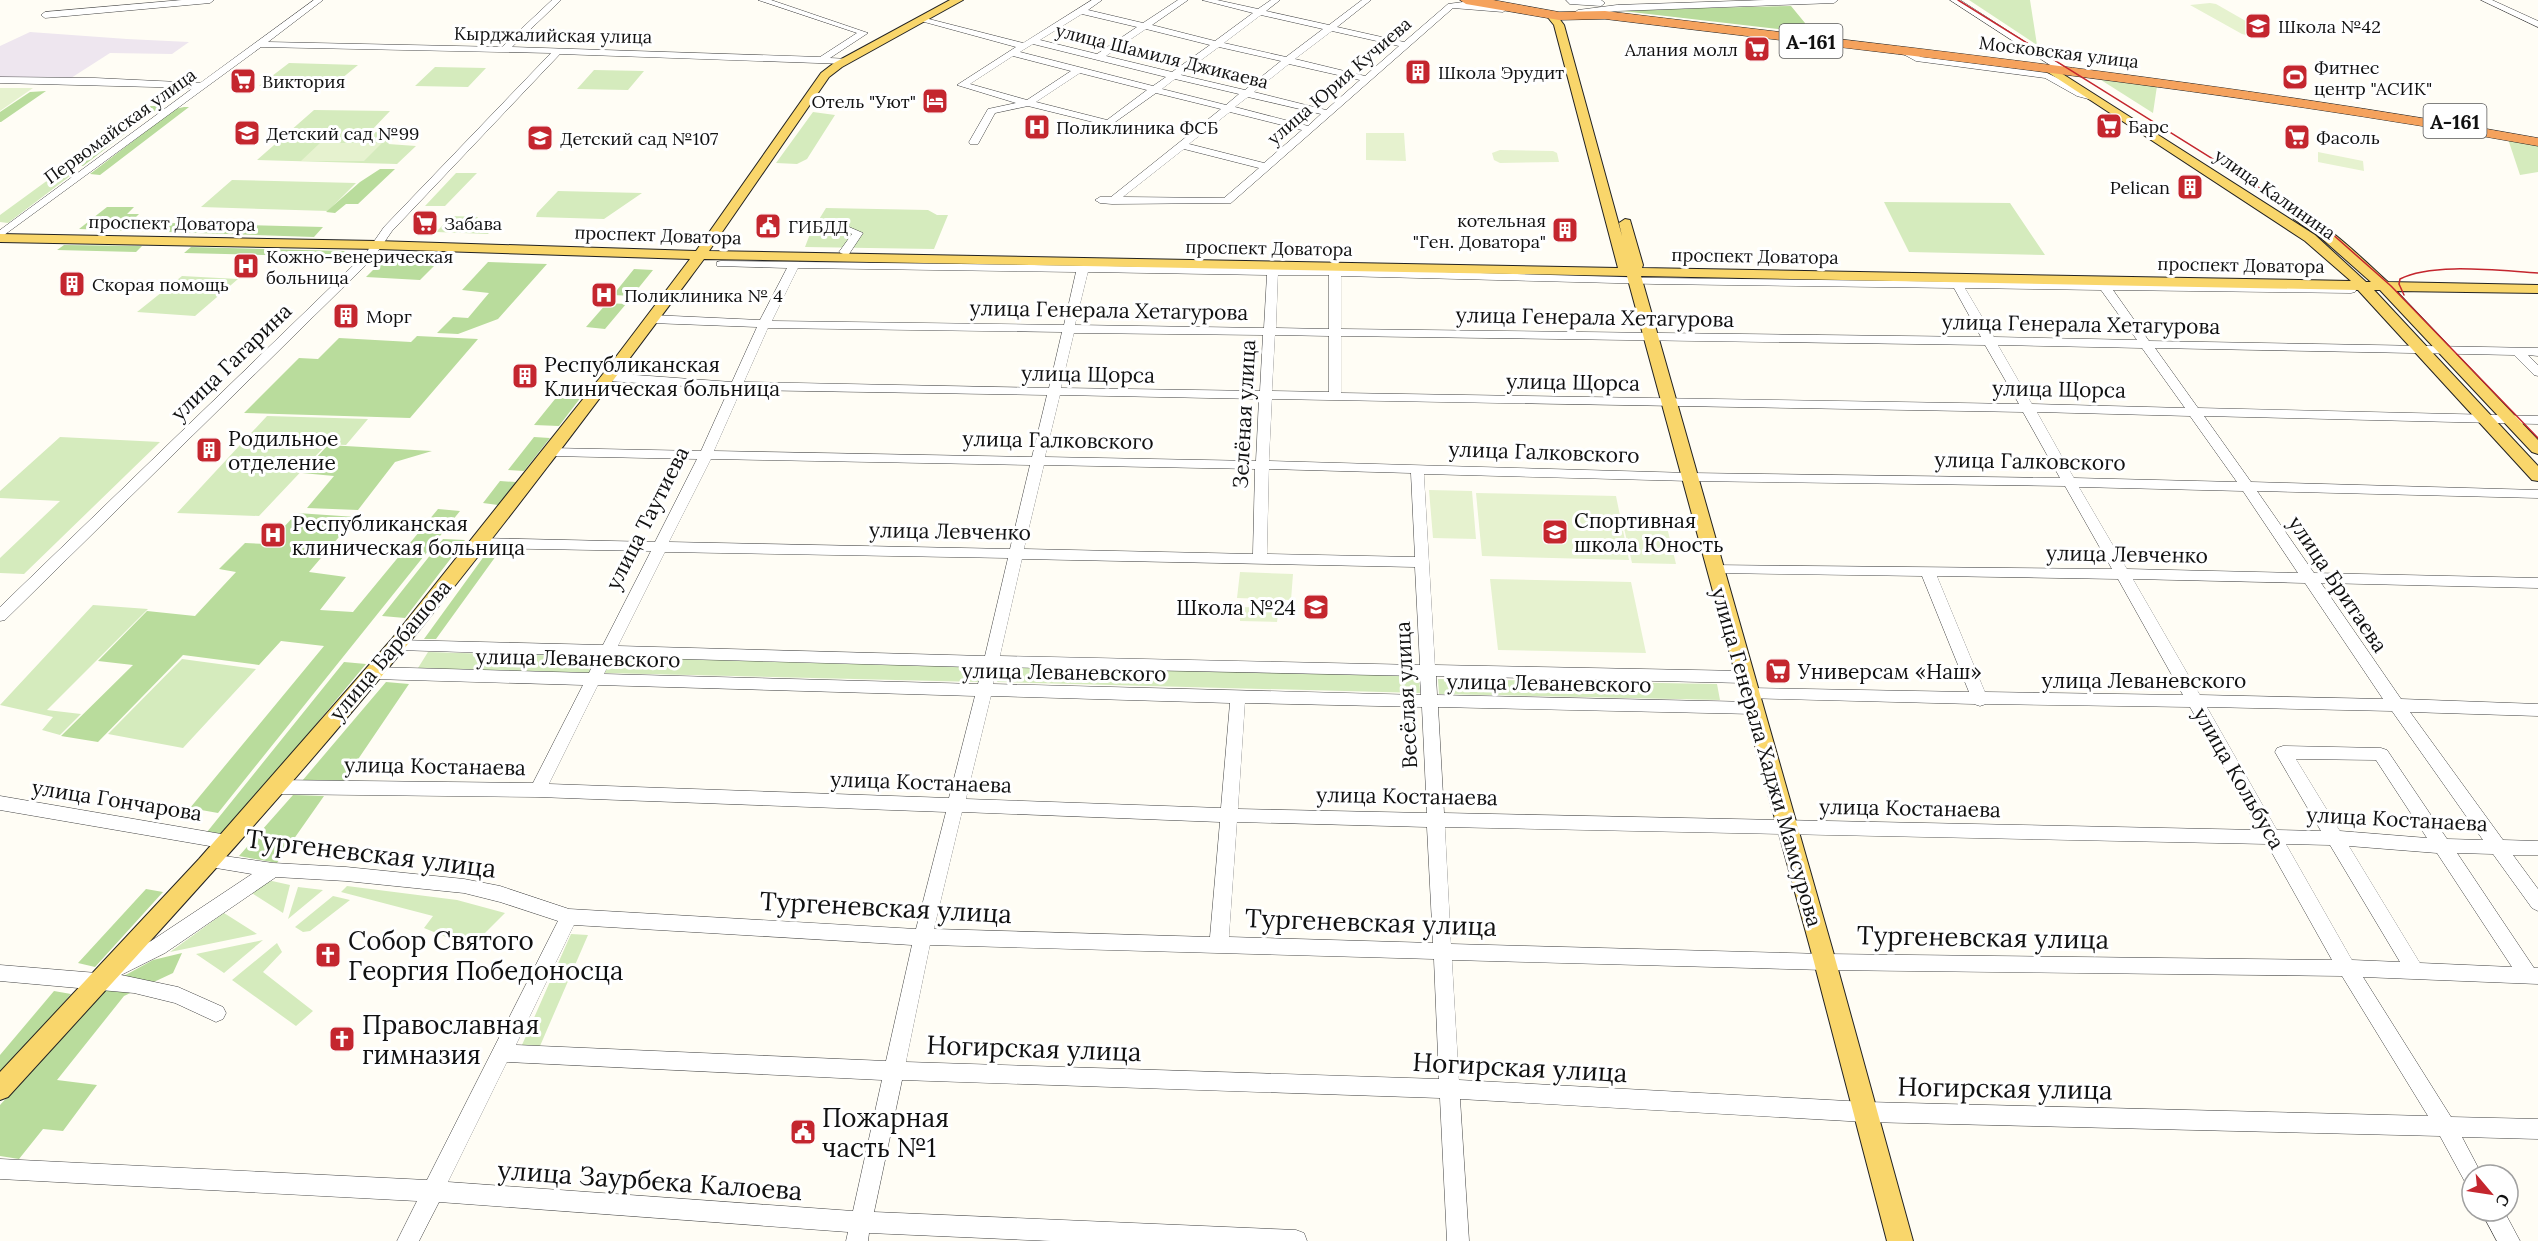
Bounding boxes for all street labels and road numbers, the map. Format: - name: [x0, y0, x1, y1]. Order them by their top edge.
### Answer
- street label: улица Юрия Кучиева: [1262, 12, 1416, 150]
- street label: улица Шамиля Джикаева: [1053, 18, 1271, 94]
- street label: Кырджалийская улица: [454, 22, 652, 48]
- road number: А-161: [1780, 24, 1842, 58]
- street label: Московская улица: [1978, 31, 2140, 73]
- street label: Первомайская улица: [39, 63, 201, 189]
- road number: А-161: [2424, 104, 2486, 138]
- street label: улица Калинина: [2210, 144, 2340, 244]
- street label: проспект Доватора: [88, 210, 256, 236]
- street label: проспект Доватора: [574, 221, 742, 249]
- street label: проспект Доватора: [1185, 235, 1353, 261]
- street label: проспект Доватора: [1671, 243, 1839, 269]
- street label: проспект Доватора: [2157, 252, 2325, 278]
- street label: улица Генерала Хетагурова: [970, 294, 1249, 326]
- street label: улица Гагарина: [165, 297, 297, 427]
- street label: улица Генерала Хетагурова: [1456, 301, 1735, 333]
- street label: улица Генерала Хетагурова: [1942, 308, 2221, 340]
- street label: Зелёная улица: [1227, 339, 1261, 489]
- street label: улица Щорса: [1021, 359, 1155, 389]
- street label: улица Щорса: [1506, 367, 1640, 397]
- street label: улица Щорса: [1992, 374, 2126, 404]
- street label: улица Галковского: [962, 425, 1154, 455]
- street label: улица Галковского: [1448, 435, 1640, 469]
- street label: улица Таутиева: [599, 442, 695, 594]
- street label: улица Галковского: [1934, 446, 2126, 476]
- street label: улица Бритаева: [2282, 511, 2394, 658]
- street label: улица Левченко: [869, 516, 1031, 546]
- street label: улица Левченко: [2046, 539, 2208, 569]
- street label: улица Барбашова: [323, 574, 457, 726]
- street label: улица Генерала Хаджи Мамсурова: [1706, 584, 1828, 930]
- street label: Весёлая улица: [1389, 621, 1423, 769]
- street label: улица Леваневского: [475, 643, 681, 673]
- street label: улица Леваневского: [961, 657, 1167, 687]
- street label: улица Леваневского: [2042, 667, 2246, 694]
- street label: улица Леваневского: [1446, 668, 1652, 698]
- street label: улица Кольбуса: [2187, 702, 2291, 854]
- street label: улица Костанаева: [344, 751, 526, 781]
- street label: улица Костанаева: [830, 765, 1012, 799]
- street label: улица Гончарова: [30, 773, 204, 827]
- street label: улица Костанаева: [1316, 781, 1498, 811]
- street label: улица Костанаева: [1819, 793, 2001, 823]
- street label: улица Костанаева: [2306, 801, 2489, 837]
- street label: Тургеневская улица: [244, 821, 498, 885]
- street label: Тургеневская улица: [759, 884, 1013, 930]
- street label: Тургеневская улица: [1244, 901, 1498, 943]
- street label: Тургеневская улица: [1857, 918, 2109, 956]
- street label: Ногирская улица: [926, 1028, 1142, 1068]
- street label: Ногирская улица: [1412, 1045, 1628, 1089]
- street label: Ногирская улица: [1897, 1070, 2113, 1106]
- street label: улица Заурбека Калоева: [497, 1153, 803, 1207]

